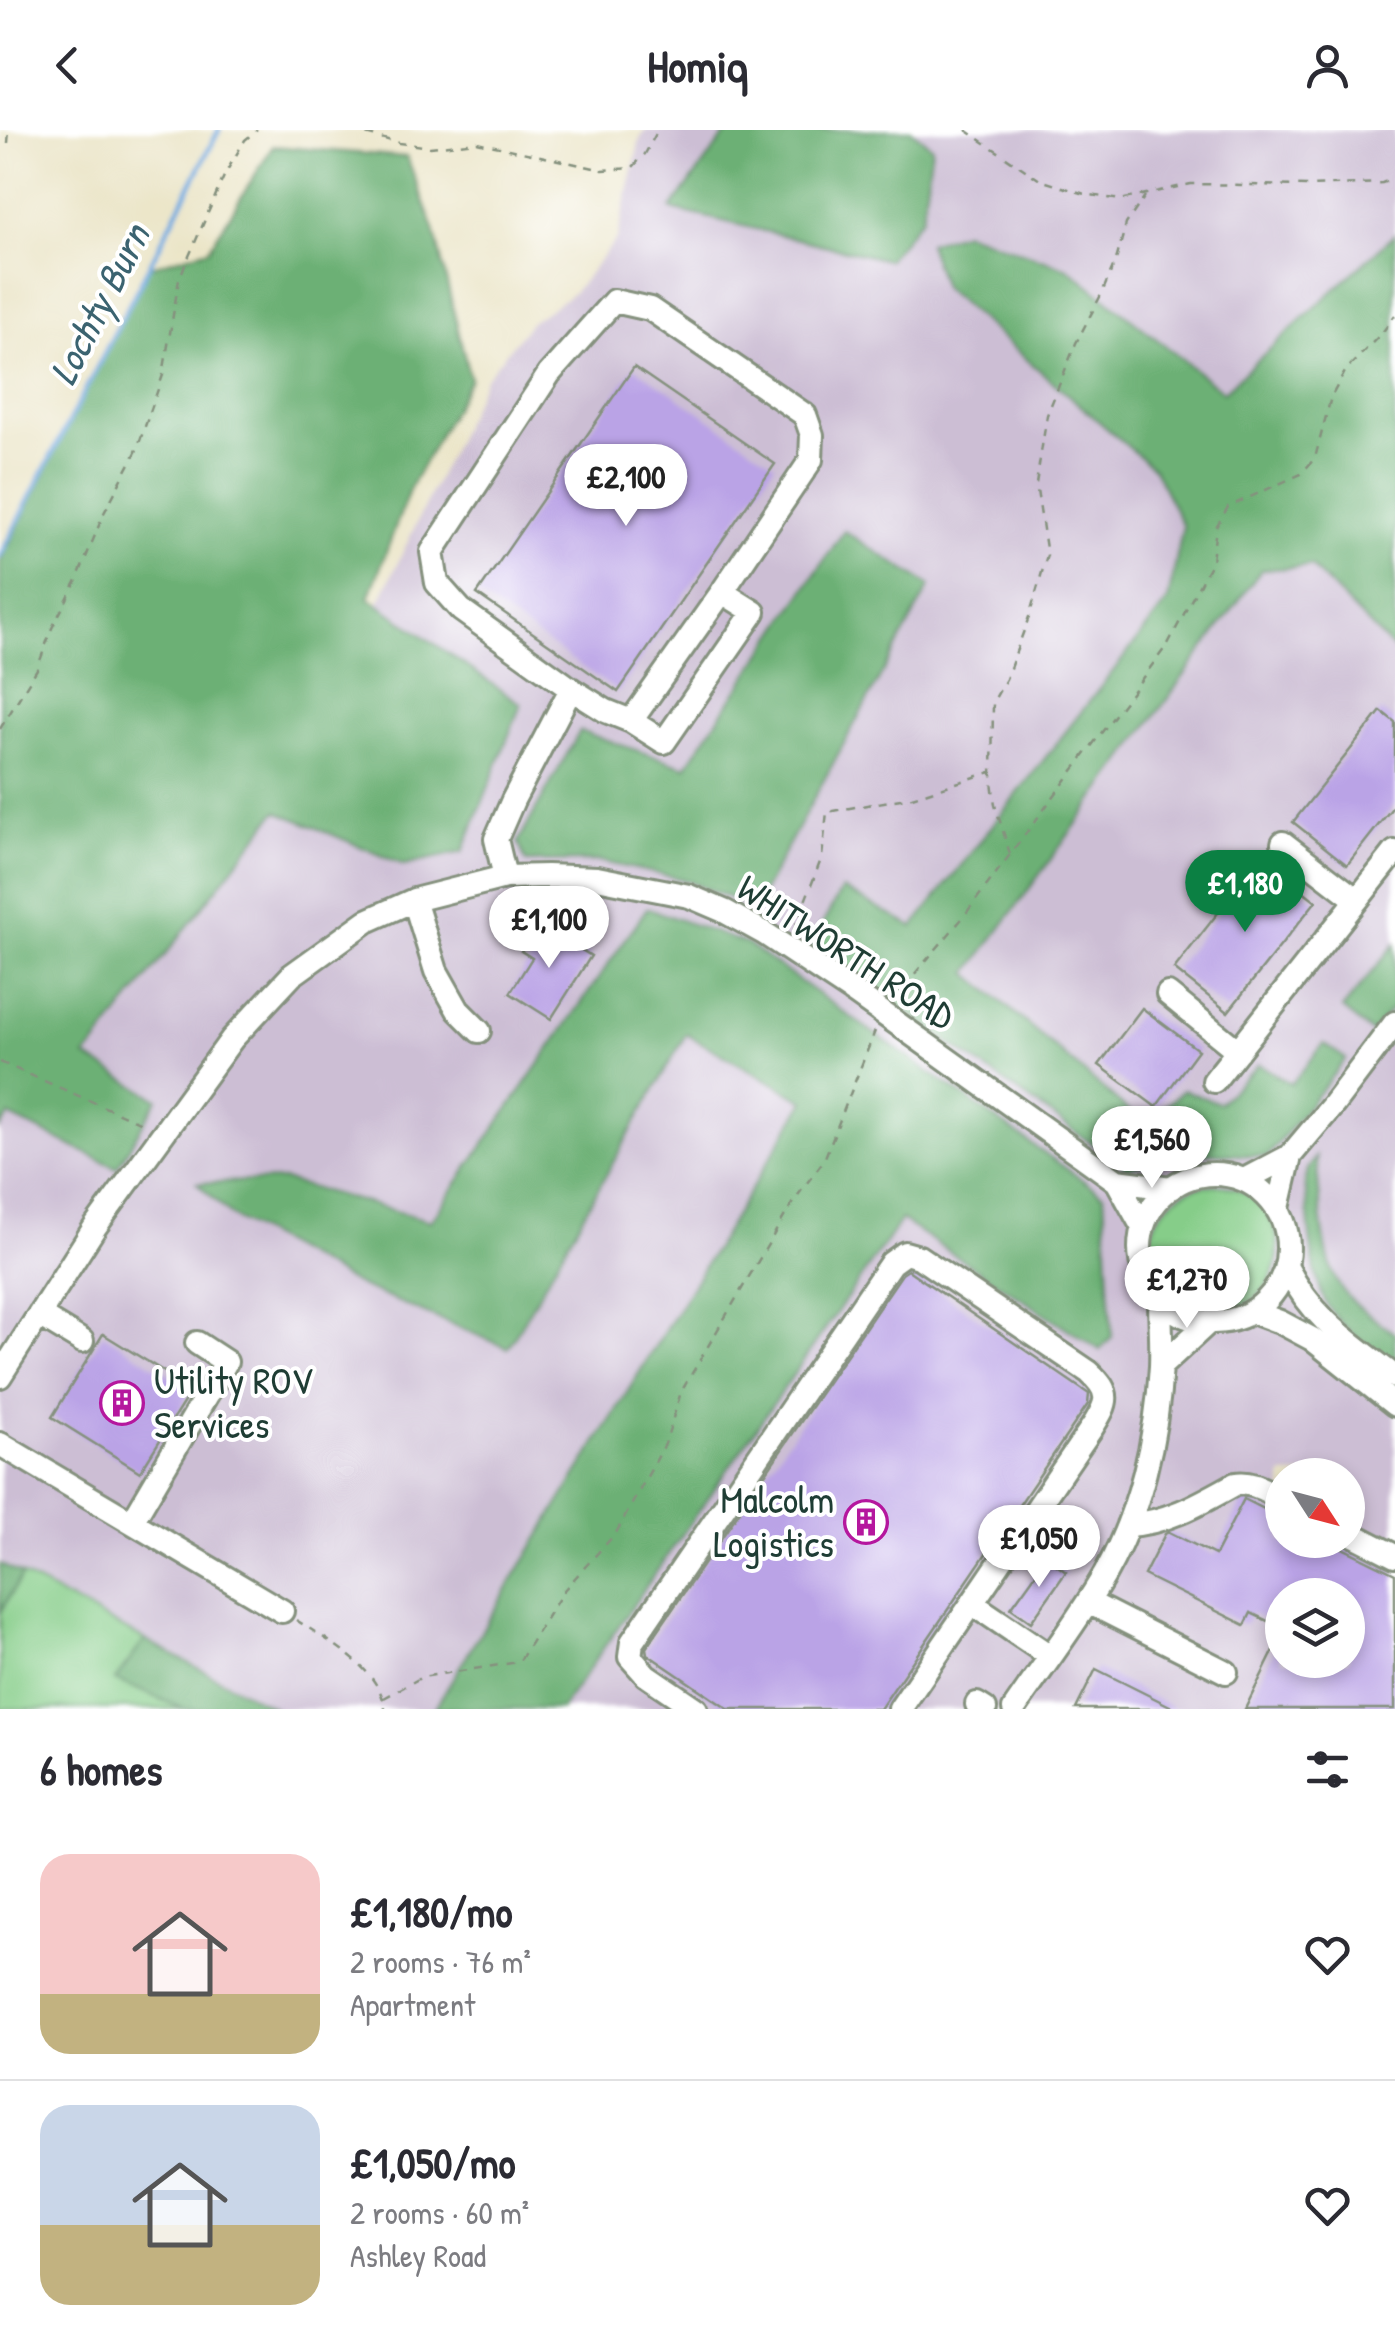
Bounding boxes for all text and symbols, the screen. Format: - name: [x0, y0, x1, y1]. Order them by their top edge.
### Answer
- text: Homiq: [647, 35, 748, 96]
- icon: back: [40, 38, 95, 93]
- icon: person: [1300, 38, 1355, 93]
- water label: Lochty Burn: [35, 212, 164, 393]
- pin: £2,100: [545, 444, 707, 529]
- text: £2,100: [586, 455, 666, 498]
- pin: £1,180: [1164, 850, 1326, 935]
- text: £1,180: [1207, 861, 1283, 904]
- street label: WHITWORTH ROAD: [728, 862, 965, 1041]
- pin: £1,100: [468, 886, 630, 971]
- text: £1,100: [511, 897, 587, 940]
- pin: £1,560: [1071, 1106, 1233, 1191]
- text: £1,560: [1114, 1117, 1190, 1160]
- pin: £1,270: [1106, 1246, 1268, 1331]
- text: £1,270: [1147, 1257, 1227, 1300]
- place label: Utility ROV Services: [154, 1354, 313, 1450]
- building icon: Utility ROV Services: [99, 1380, 145, 1426]
- north arrow: [1265, 1458, 1365, 1558]
- map controls: [1265, 1458, 1365, 1678]
- place label: Malcolm Logistics: [714, 1473, 834, 1569]
- building icon: Malcolm Logistics: [843, 1499, 889, 1545]
- pin: £1,050: [958, 1505, 1120, 1590]
- text: £1,050: [1000, 1516, 1078, 1559]
- button: layers: [1265, 1578, 1365, 1678]
- text: 6 homes: [40, 1741, 162, 1798]
- icon: filters: [1300, 1742, 1355, 1797]
- text: £1,180/mo: [350, 1883, 512, 1940]
- icon: home: [120, 1894, 240, 2014]
- icon: heart: [1300, 1927, 1355, 1982]
- text: 2 rooms · 76 m²: [350, 1940, 531, 1983]
- text: Apartment: [350, 1983, 475, 2026]
- text: £1,050/mo: [350, 2134, 515, 2191]
- icon: home: [120, 2145, 240, 2265]
- icon: heart: [1300, 2178, 1355, 2233]
- text: 2 rooms · 60 m²: [350, 2191, 529, 2234]
- text: Ashley Road: [350, 2234, 486, 2277]

